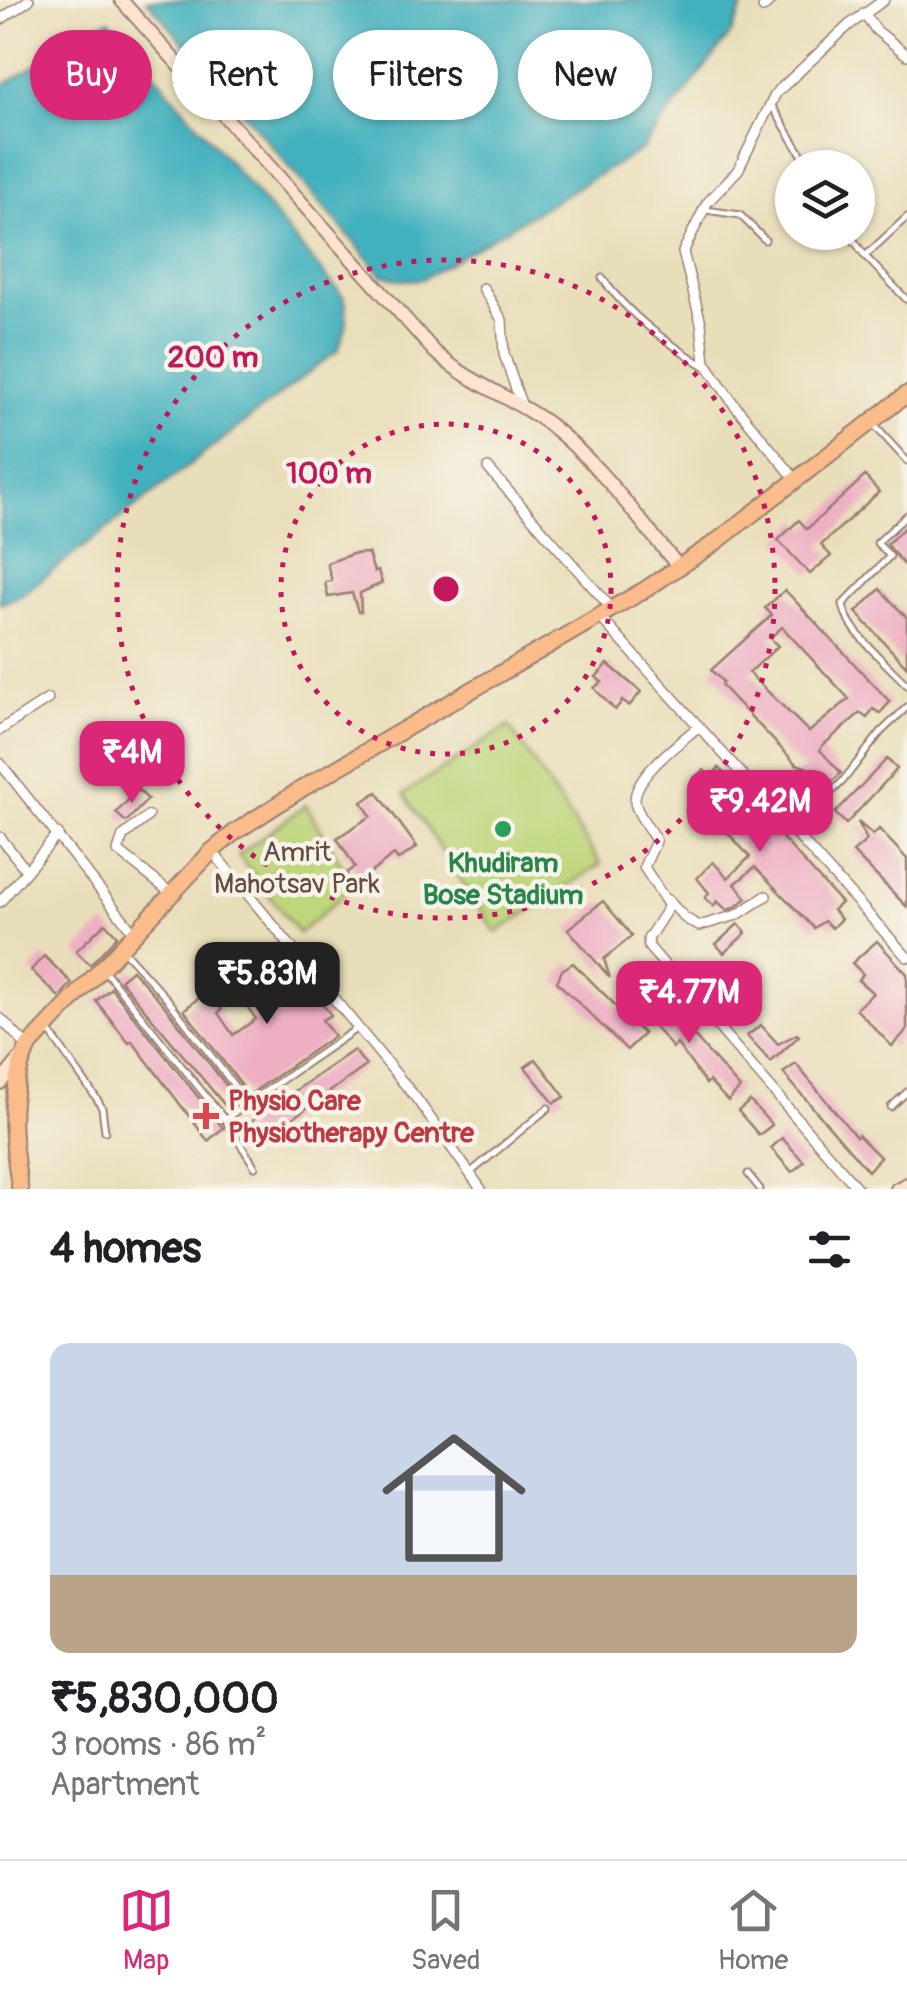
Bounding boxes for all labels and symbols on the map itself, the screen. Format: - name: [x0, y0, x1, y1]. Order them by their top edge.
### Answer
- text: 200 m: [168, 339, 258, 376]
- text: 100 m: [286, 455, 372, 492]
- centre of rings: [428, 571, 464, 607]
- pin: ₹4M: [84, 721, 180, 806]
- pin: ₹9.42M: [679, 770, 841, 855]
- marker: Khudiram Bose Stadium: [492, 818, 514, 840]
- park label: Amrit Mahotsav Park: [214, 835, 380, 902]
- place label: Khudiram Bose Stadium: [423, 846, 583, 913]
- pin: ₹5.83M: [186, 942, 348, 1027]
- pin: ₹4.77M: [608, 961, 770, 1046]
- place label: Physio Care Physiotherapy Centre: [228, 1084, 475, 1151]
- marker: Physio Care Physiotherapy Centre: [193, 1103, 219, 1129]

